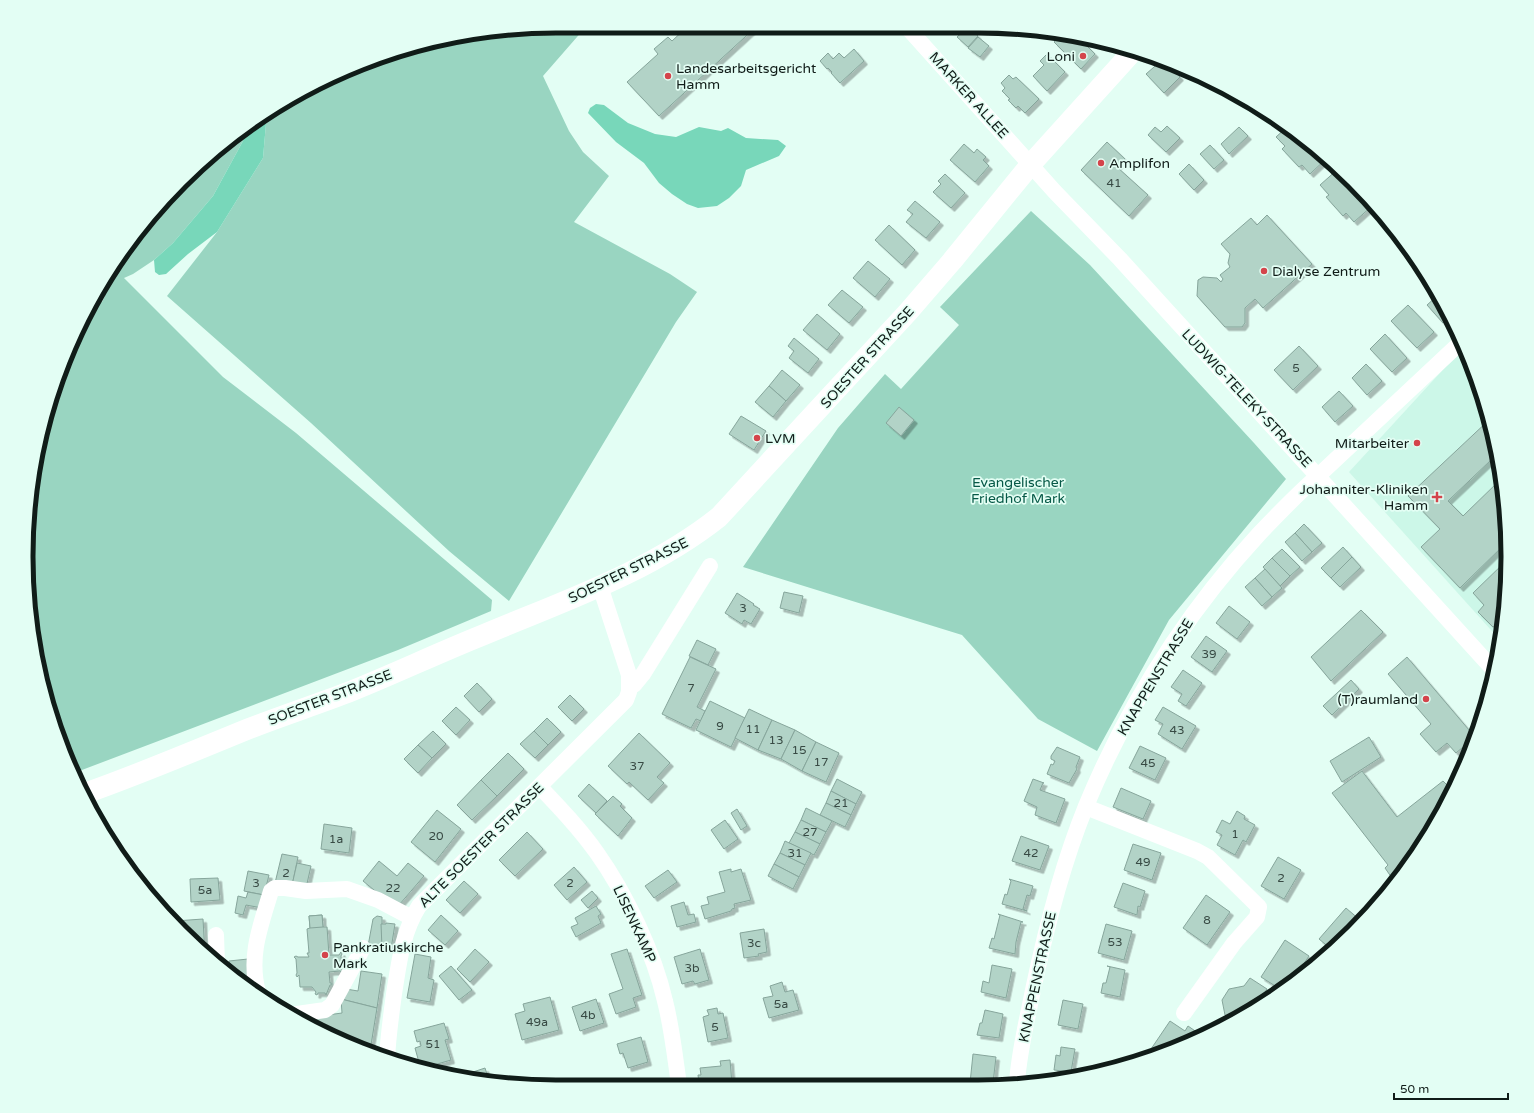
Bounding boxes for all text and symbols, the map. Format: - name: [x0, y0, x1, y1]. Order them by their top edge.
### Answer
- place label: Loni: [1046, 48, 1075, 65]
- street label: MARKER ALLEE: [925, 49, 1012, 142]
- marker: Loni: [1078, 51, 1088, 61]
- place label: Landesarbeitsgericht Hamm: [676, 60, 817, 93]
- marker: Landesarbeitsgericht Hamm: [663, 71, 673, 81]
- place label: Amplifon: [1109, 155, 1170, 172]
- marker: Amplifon: [1096, 158, 1106, 168]
- house number: 41: [1106, 176, 1122, 190]
- place label: Dialyse Zentrum: [1272, 263, 1380, 280]
- marker: Dialyse Zentrum: [1259, 266, 1269, 276]
- street label: SOESTER STRASSE: [817, 303, 918, 412]
- street label: LUDWIG-TELEKY-STRASSE: [1178, 326, 1315, 471]
- house number: 5: [1292, 361, 1300, 375]
- place label: LVM: [765, 430, 796, 447]
- marker: LVM: [752, 433, 762, 443]
- place label: Mitarbeiter: [1335, 435, 1410, 452]
- marker: Mitarbeiter: [1412, 438, 1422, 448]
- park label: Evangelischer Friedhof Mark: [971, 474, 1065, 507]
- place label: Johanniter-Kliniken Hamm: [1299, 481, 1428, 514]
- marker: Johanniter-Kliniken Hamm: [1431, 491, 1443, 503]
- street label: SOESTER STRASSE: [565, 534, 691, 607]
- house number: 3: [739, 601, 747, 615]
- street label: KNAPPENSTRASSE: [1114, 616, 1197, 739]
- house number: 39: [1201, 647, 1217, 661]
- street label: SOESTER STRASSE: [266, 666, 395, 729]
- house number: 7: [687, 681, 695, 695]
- place label: (T)raumland: [1337, 691, 1418, 708]
- marker: (T)raumland: [1421, 694, 1431, 704]
- house number: 9: [716, 719, 724, 733]
- house number: 11: [745, 722, 761, 736]
- house number: 43: [1169, 723, 1185, 737]
- house number: 13: [768, 733, 784, 747]
- house number: 15: [791, 743, 807, 757]
- house number: 17: [813, 755, 829, 769]
- house number: 45: [1140, 756, 1156, 770]
- house number: 37: [629, 759, 645, 773]
- street label: ALTE SOESTER STRASSE: [415, 779, 547, 911]
- house number: 21: [833, 796, 849, 810]
- house number: 27: [802, 825, 818, 839]
- house number: 1: [1231, 827, 1239, 841]
- house number: 20: [428, 829, 444, 843]
- house number: 1a: [329, 832, 343, 846]
- house number: 31: [787, 846, 803, 860]
- house number: 42: [1023, 846, 1039, 860]
- house number: 49: [1135, 855, 1151, 869]
- house number: 2: [282, 866, 290, 880]
- house number: 2: [1277, 871, 1285, 885]
- house number: 3: [252, 876, 260, 890]
- house number: 2: [566, 876, 574, 890]
- house number: 22: [385, 881, 401, 895]
- house number: 5a: [198, 883, 212, 897]
- street label: LISENKAMP: [609, 883, 660, 966]
- street label: KNAPPENSTRASSE: [1015, 910, 1060, 1044]
- house number: 8: [1203, 913, 1211, 927]
- house number: 53: [1107, 935, 1123, 949]
- house number: 3c: [747, 936, 761, 950]
- place label: Pankratiuskirche Mark: [333, 939, 443, 972]
- marker: Pankratiuskirche Mark: [320, 950, 330, 960]
- house number: 3b: [684, 961, 700, 975]
- house number: 5a: [774, 997, 788, 1011]
- house number: 4b: [580, 1008, 596, 1022]
- house number: 49a: [526, 1015, 548, 1029]
- house number: 5: [711, 1020, 719, 1034]
- house number: 51: [425, 1037, 441, 1051]
- scale bar: [1394, 1075, 1508, 1101]
- text: 50 m: [1400, 1082, 1429, 1096]

